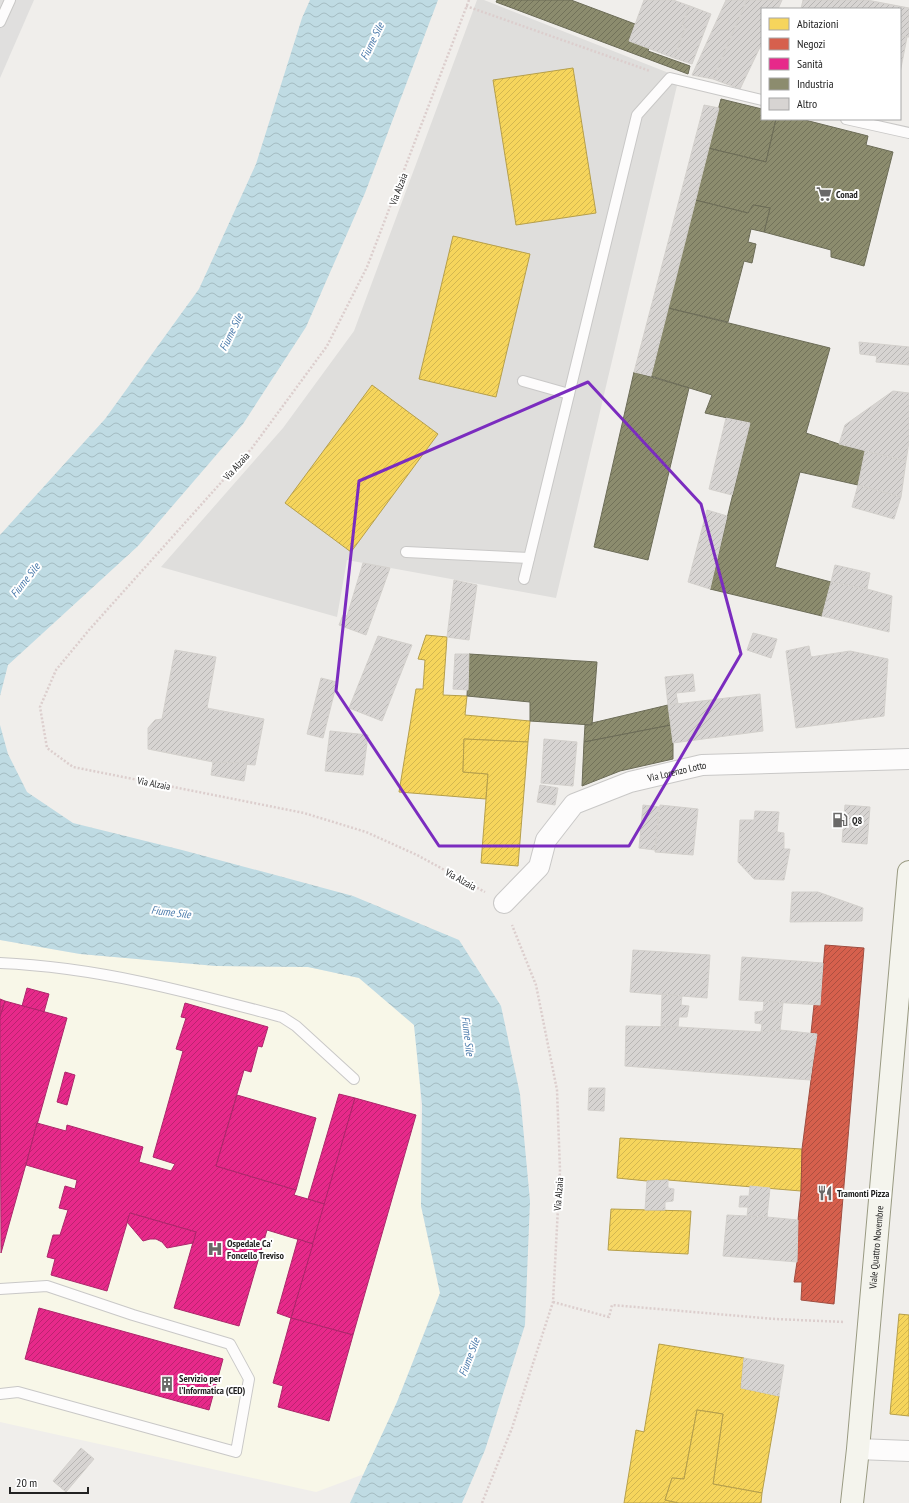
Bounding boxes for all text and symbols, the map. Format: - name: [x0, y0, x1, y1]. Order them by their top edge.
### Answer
- legend: [761, 8, 901, 120]
- text: Abitazioni: [797, 16, 839, 31]
- water label: Fiume Sile: [357, 19, 388, 62]
- text: Negozi: [797, 36, 825, 51]
- text: Sanità: [797, 56, 823, 71]
- text: Industria: [797, 76, 834, 91]
- text: Altro: [797, 96, 817, 111]
- street label: Via Alzaia: [386, 171, 411, 208]
- supermarket icon: Conad: [815, 185, 833, 203]
- place label: Conad: [836, 188, 858, 201]
- water label: Fiume Sile: [216, 310, 247, 353]
- street label: Via Alzaia: [220, 450, 252, 484]
- water label: Fiume Sile: [7, 559, 44, 600]
- street label: Via Lorenzo Lotto: [645, 759, 706, 785]
- street label: Via Alzaia: [135, 774, 172, 793]
- fuel station icon: Q8: [831, 811, 849, 829]
- place label: Q8: [852, 814, 863, 827]
- street label: Via Alzaia: [442, 865, 479, 893]
- water label: Fiume Sile: [150, 903, 193, 922]
- water label: Fiume Sile: [459, 1015, 478, 1058]
- street label: Via Alzaia: [551, 1177, 566, 1212]
- restaurant icon: Tramonti Pizza: [816, 1184, 834, 1202]
- place label: Tramonti Pizza: [837, 1187, 890, 1200]
- street label: Viale Quattro Novembre: [866, 1205, 886, 1290]
- place label: Ospedale Ca' Foncello Treviso: [227, 1237, 285, 1262]
- hospital icon: Ospedale Ca' Foncello Treviso: [206, 1240, 224, 1258]
- water label: Fiume Sile: [455, 1334, 483, 1378]
- place label: Servizio per l’Informatica (CED): [179, 1372, 246, 1397]
- building icon: Servizio per l’Informatica (CED): [158, 1375, 176, 1393]
- scale bar: [10, 1469, 88, 1495]
- text: 20 m: [16, 1475, 37, 1490]

